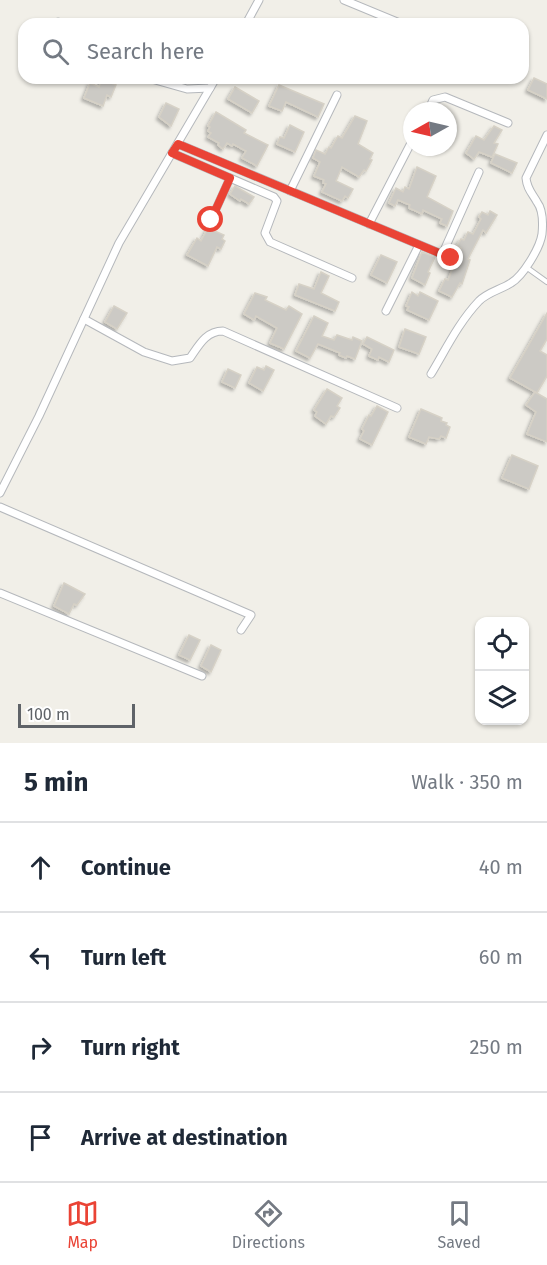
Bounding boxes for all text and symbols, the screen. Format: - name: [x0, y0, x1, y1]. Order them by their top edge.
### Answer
- search box: [18, 18, 529, 84]
- icon: search: [39, 35, 72, 68]
- text: Search here: [87, 38, 205, 65]
- north arrow: [403, 102, 457, 156]
- route start: [197, 206, 223, 232]
- route end: [437, 244, 463, 270]
- map controls: [475, 617, 529, 725]
- button: locate: [475, 617, 529, 671]
- button: layers: [475, 671, 529, 725]
- scale bar: [18, 701, 135, 728]
- text: 100 m: [27, 705, 70, 724]
- text: 5 min: [24, 767, 88, 798]
- text: Walk · 350 m: [411, 770, 523, 794]
- icon: ahead: [24, 851, 57, 884]
- text: Continue: [81, 854, 171, 881]
- text: 40 m: [479, 855, 523, 879]
- icon: left: [24, 941, 57, 974]
- text: Turn left: [81, 944, 166, 971]
- text: 60 m: [479, 945, 523, 969]
- icon: right: [24, 1031, 57, 1064]
- text: Turn right: [81, 1034, 180, 1061]
- text: 250 m: [469, 1035, 523, 1059]
- icon: arrive: [24, 1121, 57, 1154]
- text: Arrive at destination: [81, 1124, 288, 1151]
- tab: Map: [66, 1197, 99, 1252]
- tab: Directions: [232, 1197, 305, 1252]
- tab: Saved: [437, 1197, 481, 1252]

